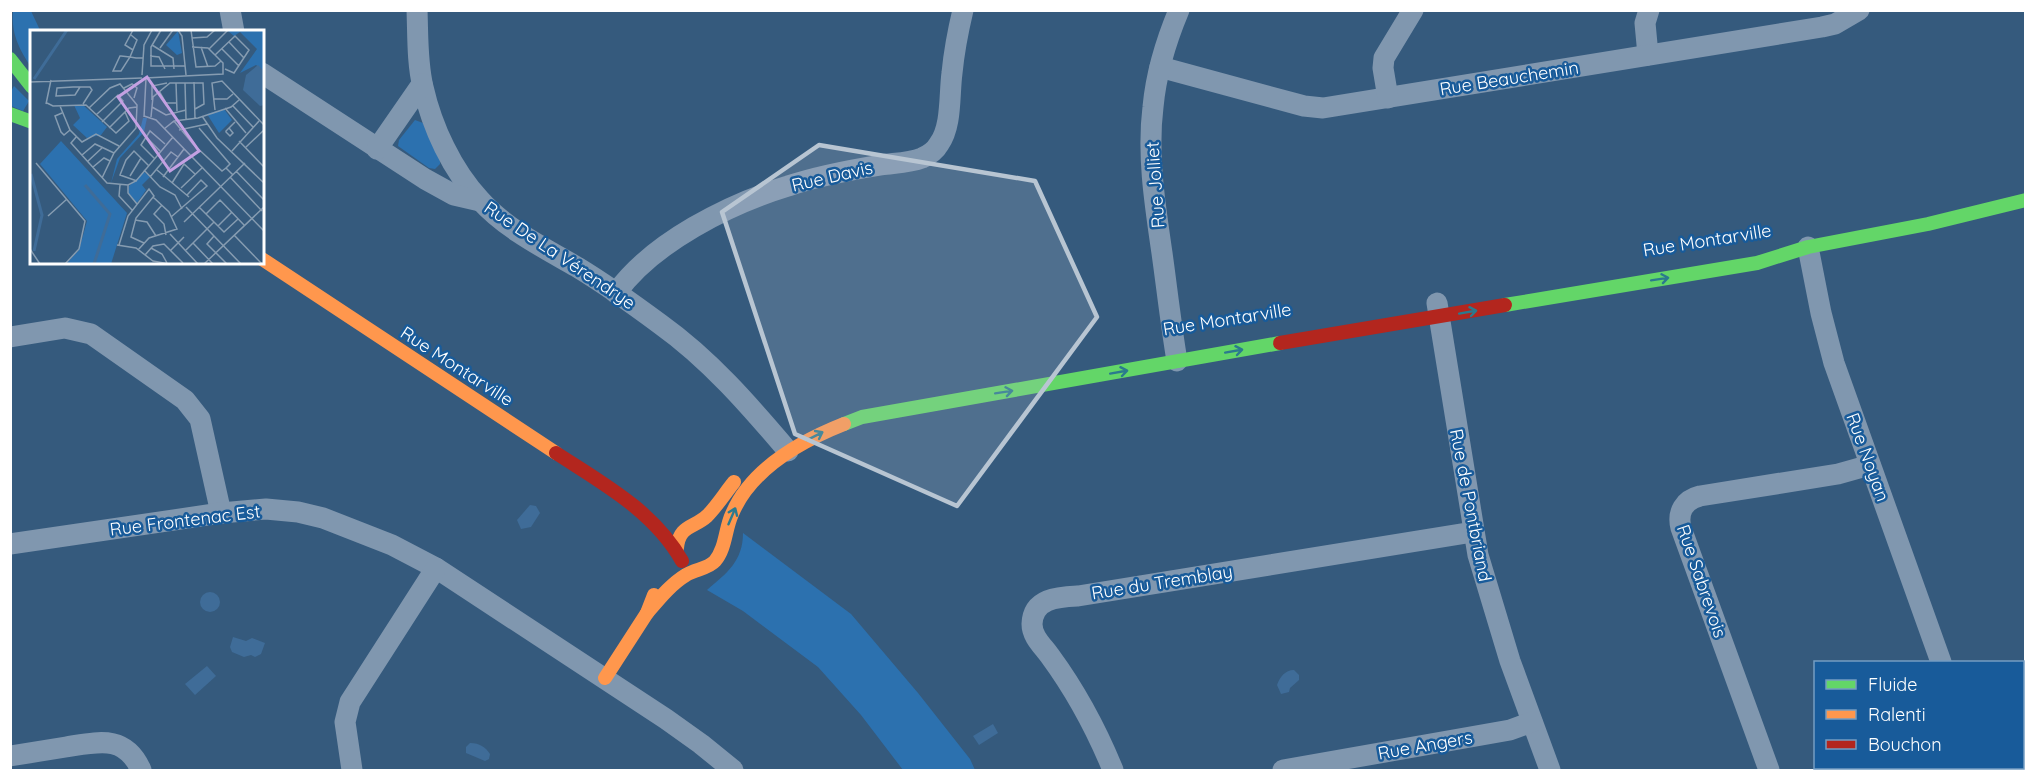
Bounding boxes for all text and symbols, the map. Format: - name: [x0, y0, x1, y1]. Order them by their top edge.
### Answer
- inset map: [30, 30, 264, 264]
- street label: Rue Beauchemin: [1438, 56, 1580, 100]
- street label: Rue Jolliet: [1141, 141, 1169, 229]
- street label: Rue Davis: [789, 155, 875, 197]
- street label: Rue De La Vérendrye: [480, 196, 640, 314]
- street label: Rue Montarville: [1641, 218, 1773, 262]
- one-way arrow: [1650, 273, 1670, 284]
- street label: Rue Montarville: [1161, 297, 1293, 341]
- one-way arrow: [1458, 306, 1478, 317]
- street label: Rue Montarville: [396, 321, 518, 411]
- one-way arrow: [1224, 345, 1244, 356]
- one-way arrow: [1109, 366, 1128, 377]
- one-way arrow: [994, 387, 1014, 398]
- street label: Rue Noyan: [1841, 410, 1895, 504]
- street label: Rue de Pontbriand: [1445, 427, 1497, 583]
- one-way arrow: [806, 430, 824, 441]
- street label: Rue Frontenac Est: [108, 499, 262, 541]
- one-way arrow: [727, 507, 738, 525]
- street label: Rue Sabrevois: [1672, 521, 1732, 641]
- street label: Rue du Tremblay: [1090, 559, 1234, 605]
- legend: [1814, 661, 2024, 769]
- text: Fluide: [1868, 673, 1917, 696]
- text: Ralenti: [1868, 703, 1926, 726]
- street label: Rue Angers: [1376, 725, 1474, 765]
- text: Bouchon: [1868, 733, 1942, 756]

